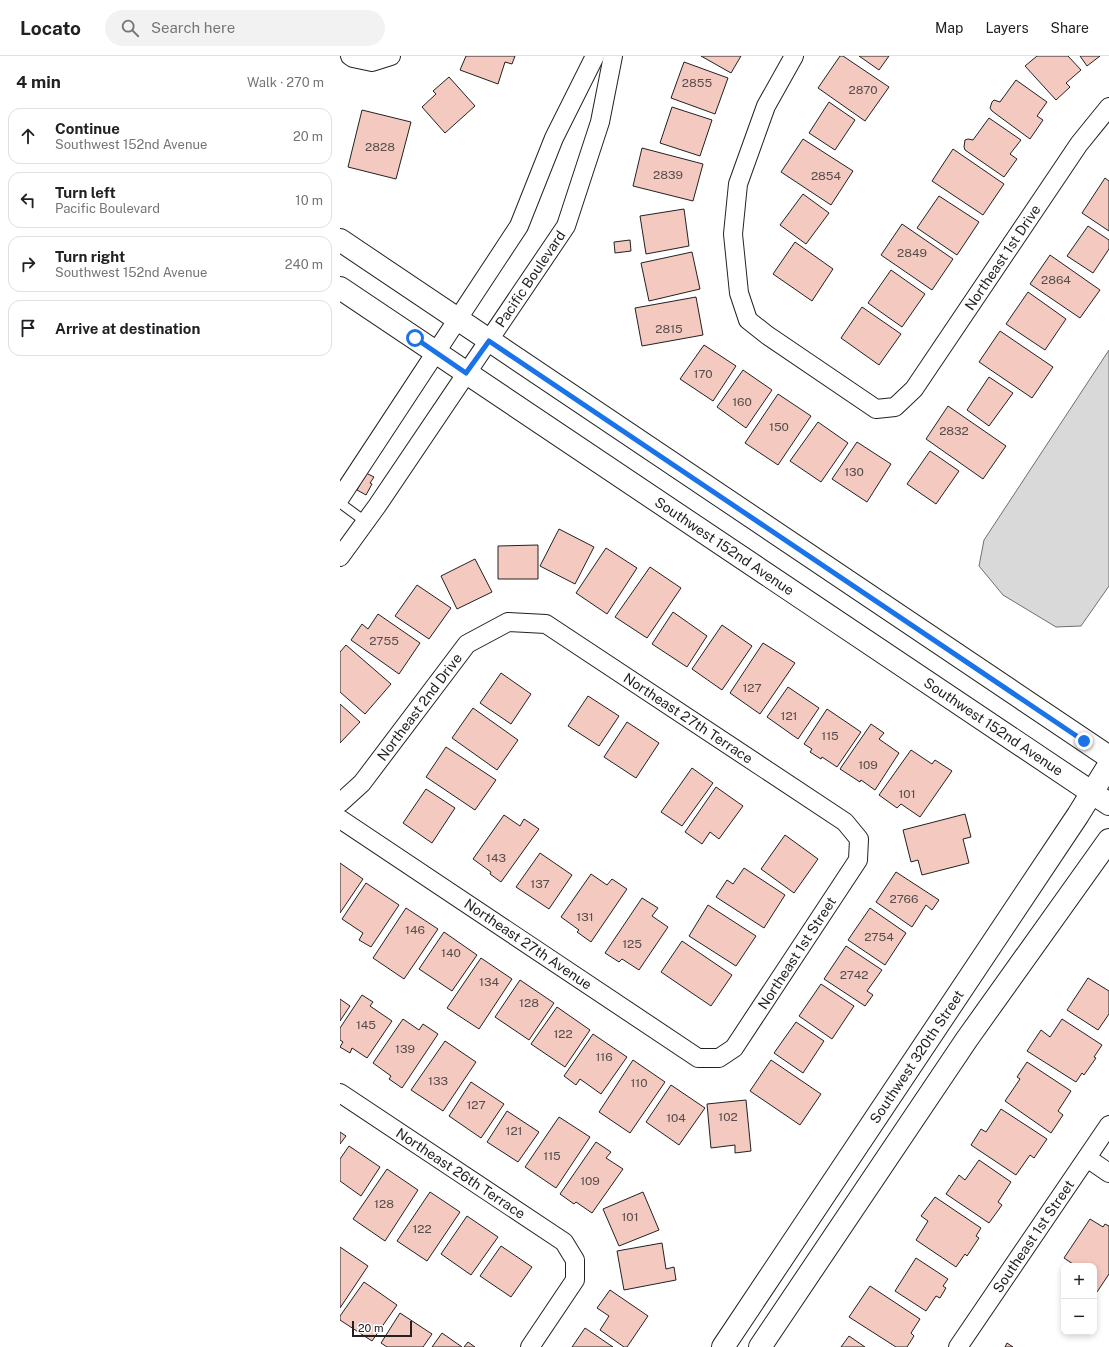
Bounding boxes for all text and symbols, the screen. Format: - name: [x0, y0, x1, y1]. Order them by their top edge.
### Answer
- search box: [105, 10, 385, 46]
- text: Locato: [20, 17, 81, 39]
- icon: search: [119, 17, 141, 39]
- text: Search here: [151, 19, 235, 36]
- text: Map: [935, 20, 963, 36]
- text: Layers: [985, 20, 1029, 36]
- text: Share: [1051, 20, 1089, 36]
- text: 4 min: [16, 72, 61, 92]
- text: Walk · 270 m: [247, 75, 324, 90]
- house number: 2855: [682, 76, 712, 90]
- house number: 2870: [848, 83, 878, 97]
- text: Continue: [55, 120, 120, 137]
- icon: ahead: [17, 125, 39, 147]
- text: 20 m: [293, 129, 323, 144]
- text: Southwest 152nd Avenue: [55, 137, 207, 152]
- house number: 2828: [365, 140, 395, 154]
- house number: 2839: [653, 168, 683, 182]
- house number: 2854: [811, 169, 842, 183]
- text: Turn left: [55, 184, 116, 201]
- icon: left: [17, 189, 39, 211]
- text: 10 m: [295, 193, 323, 208]
- text: Pacific Boulevard: [55, 201, 160, 216]
- street label: Northeast 1st Drive: [961, 202, 1044, 313]
- street label: Pacific Boulevard: [492, 228, 569, 330]
- house number: 2849: [897, 246, 927, 260]
- text: Turn right: [55, 248, 125, 265]
- icon: right: [17, 253, 39, 275]
- text: 240 m: [285, 257, 323, 272]
- text: Southwest 152nd Avenue: [55, 265, 207, 280]
- house number: 2864: [1041, 273, 1071, 287]
- icon: arrive: [17, 317, 39, 339]
- text: Arrive at destination: [55, 320, 200, 337]
- house number: 2815: [655, 322, 683, 336]
- route start: [406, 329, 424, 347]
- house number: 170: [693, 367, 713, 381]
- house number: 160: [732, 395, 752, 409]
- house number: 150: [769, 420, 789, 434]
- house number: 2832: [939, 424, 969, 438]
- house number: 130: [844, 465, 864, 479]
- street label: Southwest 152nd Avenue: [652, 494, 797, 598]
- house number: 2755: [369, 634, 399, 648]
- street label: Northeast 2nd Drive: [374, 650, 465, 764]
- street label: Northeast 27th Terrace: [621, 670, 756, 767]
- street label: Southwest 152nd Avenue: [921, 674, 1066, 779]
- house number: 127: [742, 681, 762, 695]
- house number: 121: [781, 709, 797, 723]
- house number: 115: [821, 729, 839, 743]
- route end: [1075, 732, 1093, 750]
- house number: 109: [858, 758, 878, 772]
- house number: 101: [898, 787, 916, 801]
- house number: 143: [486, 851, 506, 865]
- house number: 137: [530, 877, 550, 891]
- house number: 2766: [890, 892, 918, 906]
- street label: Northeast 1st Street: [755, 894, 839, 1012]
- street label: Northeast 27th Avenue: [461, 895, 595, 993]
- house number: 131: [576, 910, 594, 924]
- house number: 146: [405, 923, 425, 937]
- house number: 2754: [864, 930, 894, 944]
- house number: 125: [622, 937, 642, 951]
- house number: 140: [441, 946, 461, 960]
- house number: 2742: [840, 968, 868, 982]
- house number: 134: [479, 975, 499, 989]
- street label: Southwest 320th Street: [867, 987, 967, 1126]
- house number: 128: [519, 996, 539, 1010]
- house number: 145: [356, 1018, 376, 1032]
- house number: 122: [553, 1027, 573, 1041]
- house number: 139: [395, 1042, 415, 1056]
- house number: 116: [595, 1050, 613, 1064]
- house number: 133: [428, 1074, 448, 1088]
- house number: 110: [630, 1076, 648, 1090]
- house number: 127: [466, 1098, 486, 1112]
- house number: 102: [718, 1110, 738, 1124]
- house number: 104: [666, 1111, 686, 1125]
- house number: 121: [506, 1124, 522, 1138]
- street label: Northeast 26th Terrace: [393, 1125, 528, 1222]
- house number: 115: [543, 1149, 561, 1163]
- house number: 109: [580, 1174, 600, 1188]
- street label: Southeast 1st Street: [989, 1177, 1077, 1296]
- house number: 128: [374, 1197, 394, 1211]
- house number: 101: [621, 1210, 639, 1224]
- house number: 122: [412, 1222, 432, 1236]
- map controls: [1061, 1263, 1097, 1335]
- button: +: [1061, 1263, 1097, 1299]
- button: −: [1061, 1299, 1097, 1335]
- scale bar: [352, 1319, 412, 1338]
- text: 20 m: [358, 1322, 383, 1334]

